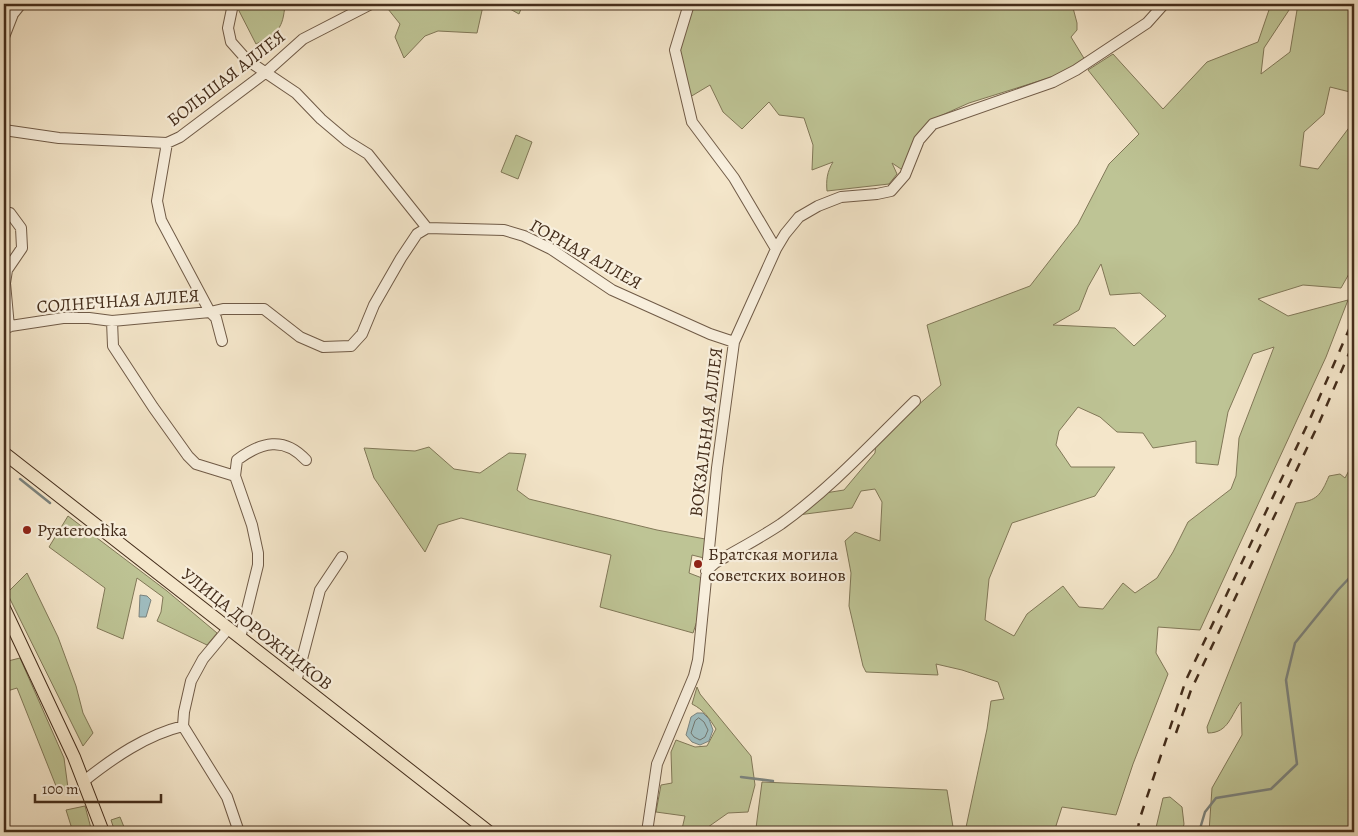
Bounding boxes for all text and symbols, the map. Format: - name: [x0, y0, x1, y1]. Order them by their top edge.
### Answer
- street label: БОЛЬШАЯ АЛЛЕЯ: [162, 24, 290, 132]
- street label: ГОРНАЯ АЛЛЕЯ: [526, 213, 646, 295]
- street label: СОЛНЕЧНАЯ АЛЛЕЯ: [36, 283, 200, 319]
- street label: ВОКЗАЛЬНАЯ АЛЛЕЯ: [684, 346, 728, 518]
- place label: Pyaterochka: [37, 518, 128, 542]
- marker: Pyaterochka: [21, 524, 33, 536]
- place label: Братская могила советских воинов: [708, 542, 846, 587]
- marker: Братская могила советских воинов: [692, 558, 704, 570]
- street label: УЛИЦА ДОРОЖНИКОВ: [176, 562, 338, 696]
- scale bar: [35, 771, 161, 803]
- text: 100 m: [42, 779, 79, 799]

